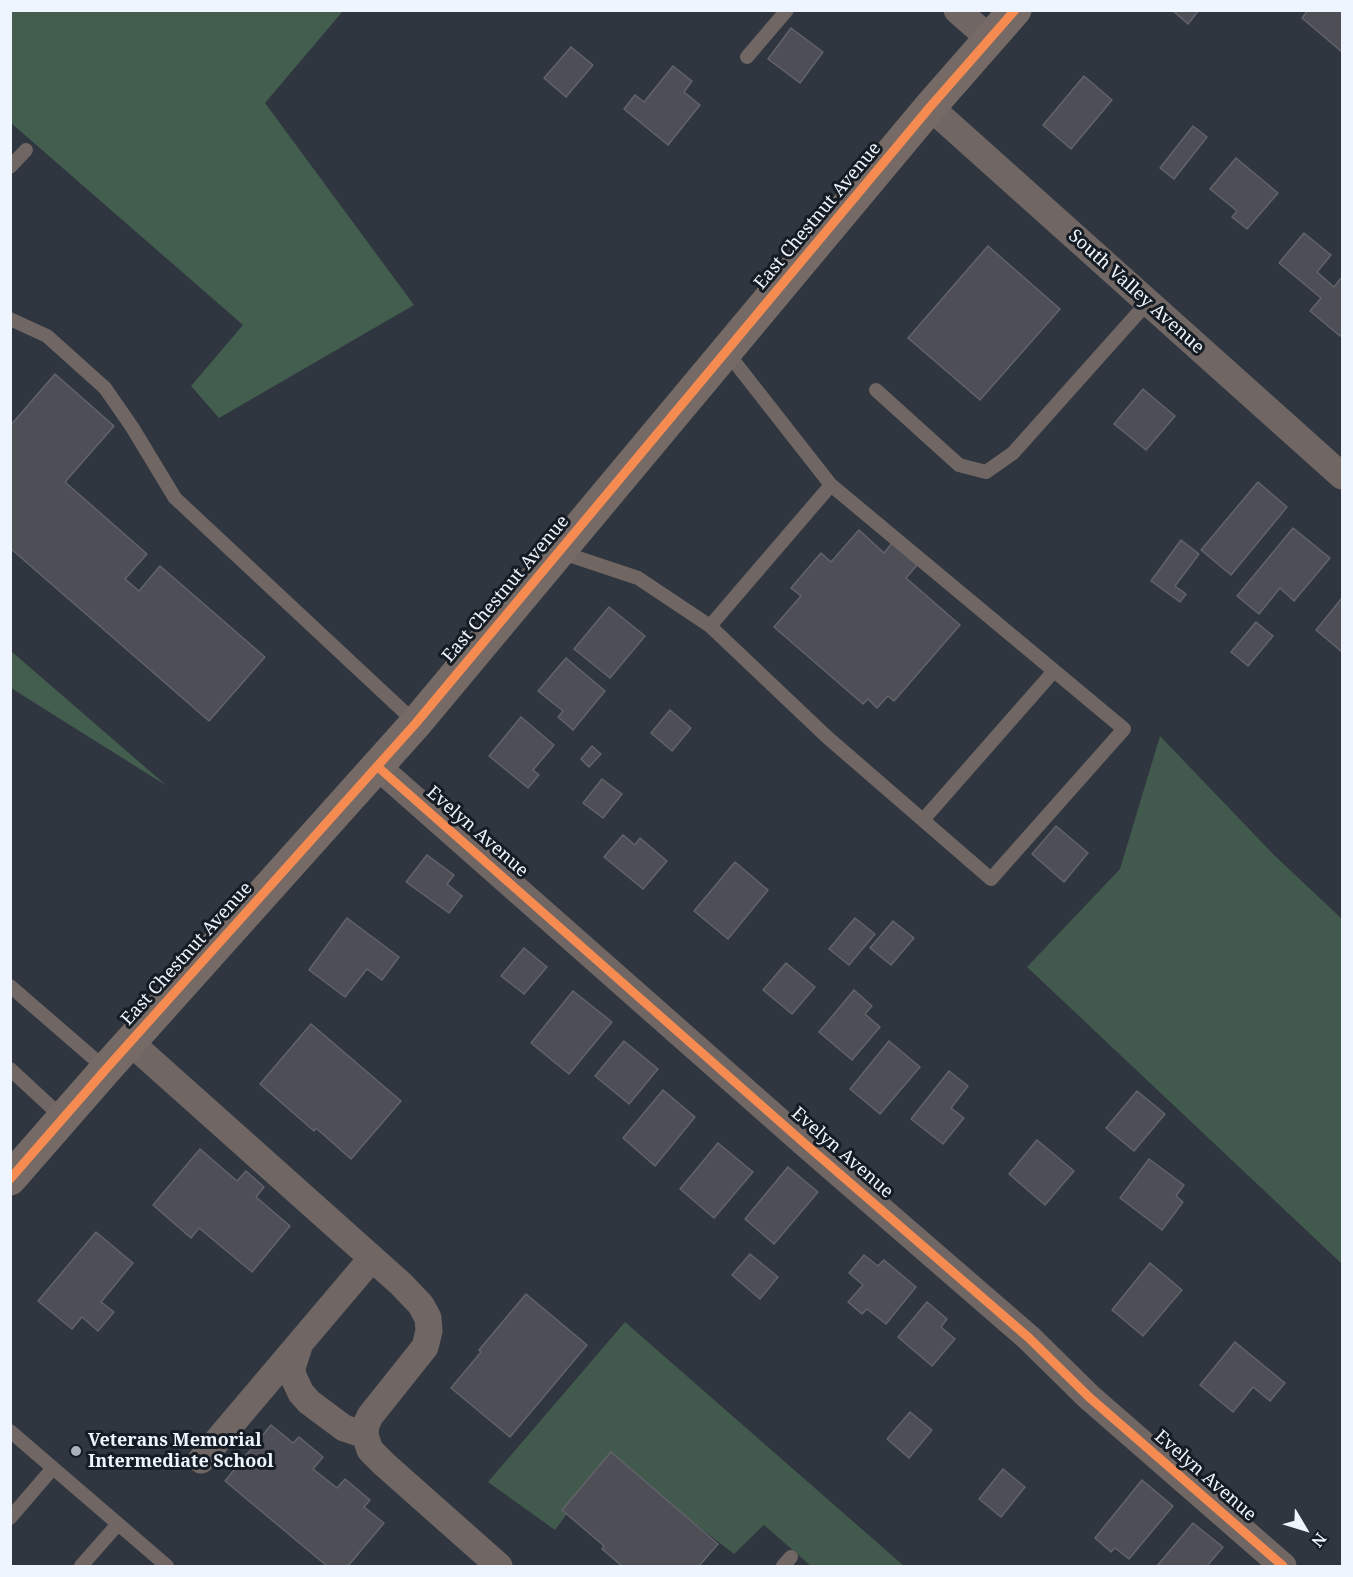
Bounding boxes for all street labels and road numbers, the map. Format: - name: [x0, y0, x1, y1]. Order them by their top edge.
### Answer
- street label: East Chestnut Avenue: [750, 138, 886, 294]
- street label: South Valley Avenue: [1064, 225, 1208, 359]
- street label: East Chestnut Avenue: [438, 511, 574, 667]
- street label: Evelyn Avenue: [422, 782, 532, 882]
- street label: East Chestnut Avenue: [117, 878, 257, 1030]
- street label: Evelyn Avenue: [787, 1103, 897, 1203]
- street label: Evelyn Avenue: [1150, 1426, 1260, 1526]

